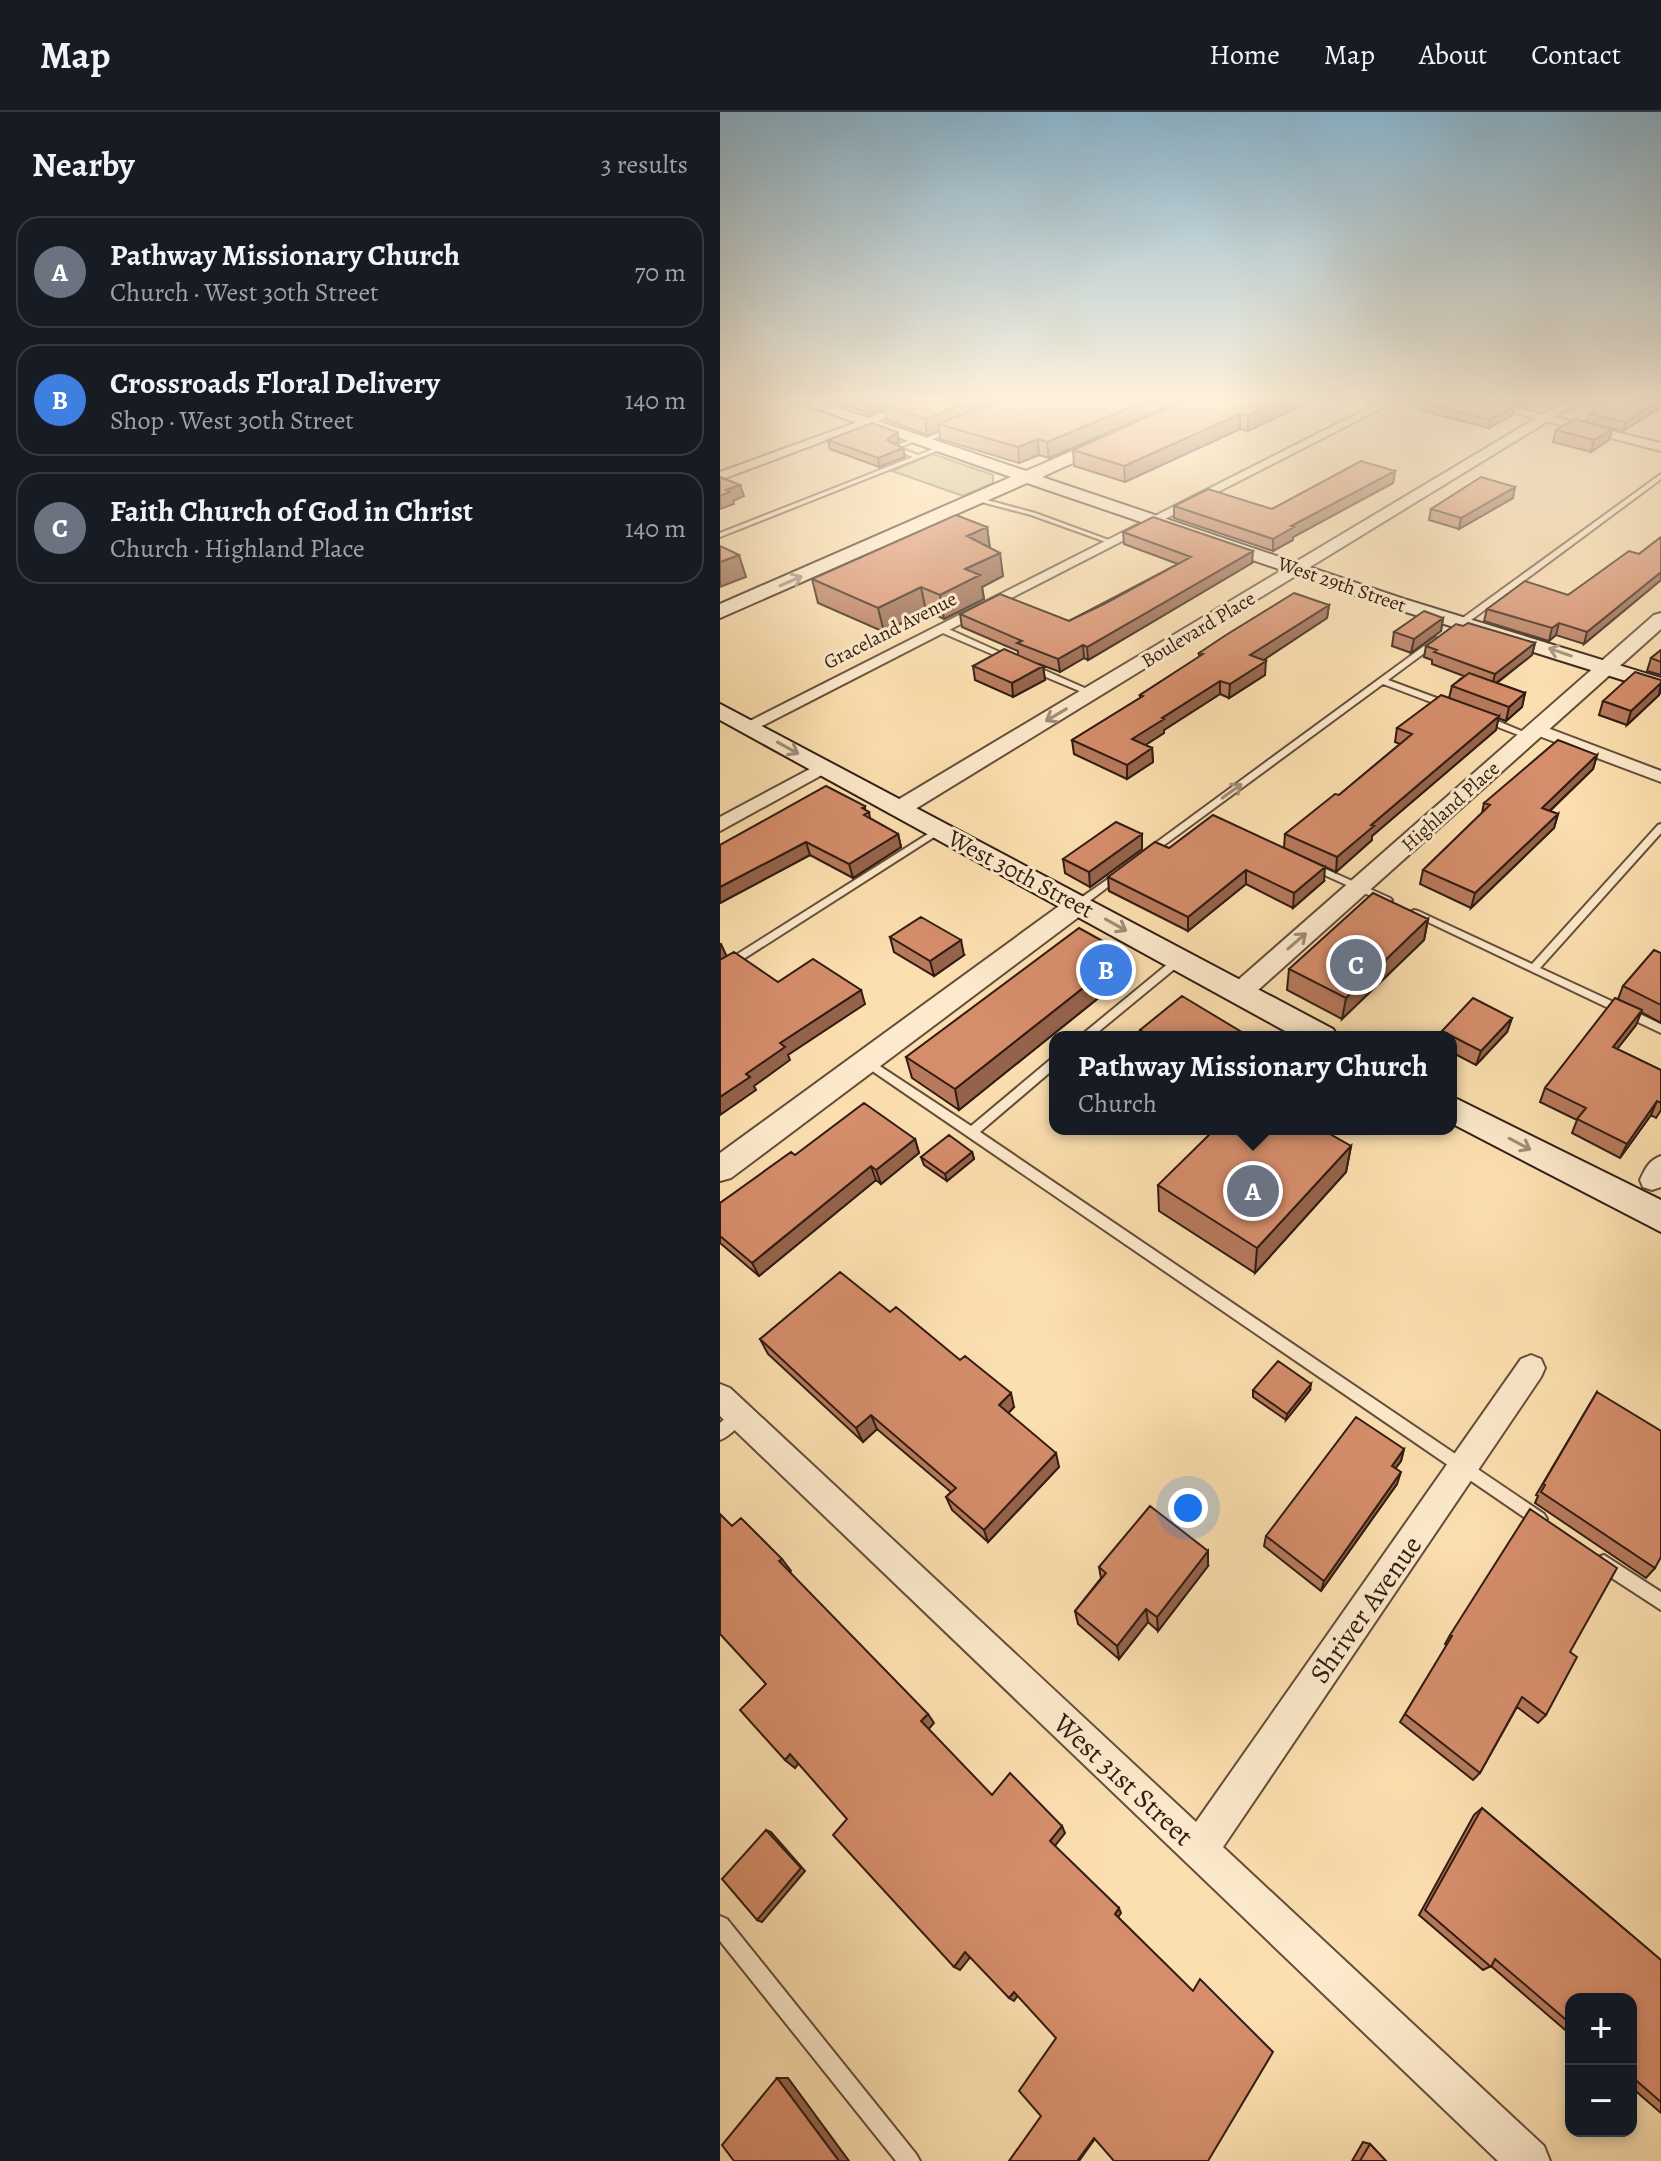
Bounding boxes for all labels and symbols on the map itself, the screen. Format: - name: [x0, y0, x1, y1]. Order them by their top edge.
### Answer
- street label: West 29th Street: [1273, 550, 1410, 619]
- one-way arrow: [779, 573, 803, 588]
- street label: Graceland Avenue: [819, 585, 962, 676]
- street label: Boulevard Place: [1136, 585, 1260, 674]
- one-way arrow: [1548, 644, 1573, 659]
- one-way arrow: [1045, 707, 1068, 723]
- one-way arrow: [776, 741, 800, 756]
- street label: Highland Place: [1395, 755, 1505, 858]
- one-way arrow: [1221, 783, 1242, 800]
- street label: West 30th Street: [942, 822, 1100, 926]
- one-way arrow: [1104, 917, 1127, 933]
- one-way arrow: [1287, 932, 1307, 950]
- pin: C: [1330, 935, 1382, 995]
- pin: B: [1080, 940, 1132, 1000]
- one-way arrow: [1508, 1137, 1532, 1152]
- pin: A: [1227, 1161, 1279, 1221]
- your location: [1168, 1488, 1208, 1528]
- street label: Shriver Avenue: [1301, 1528, 1431, 1691]
- street label: West 31st Street: [1044, 1704, 1202, 1855]

